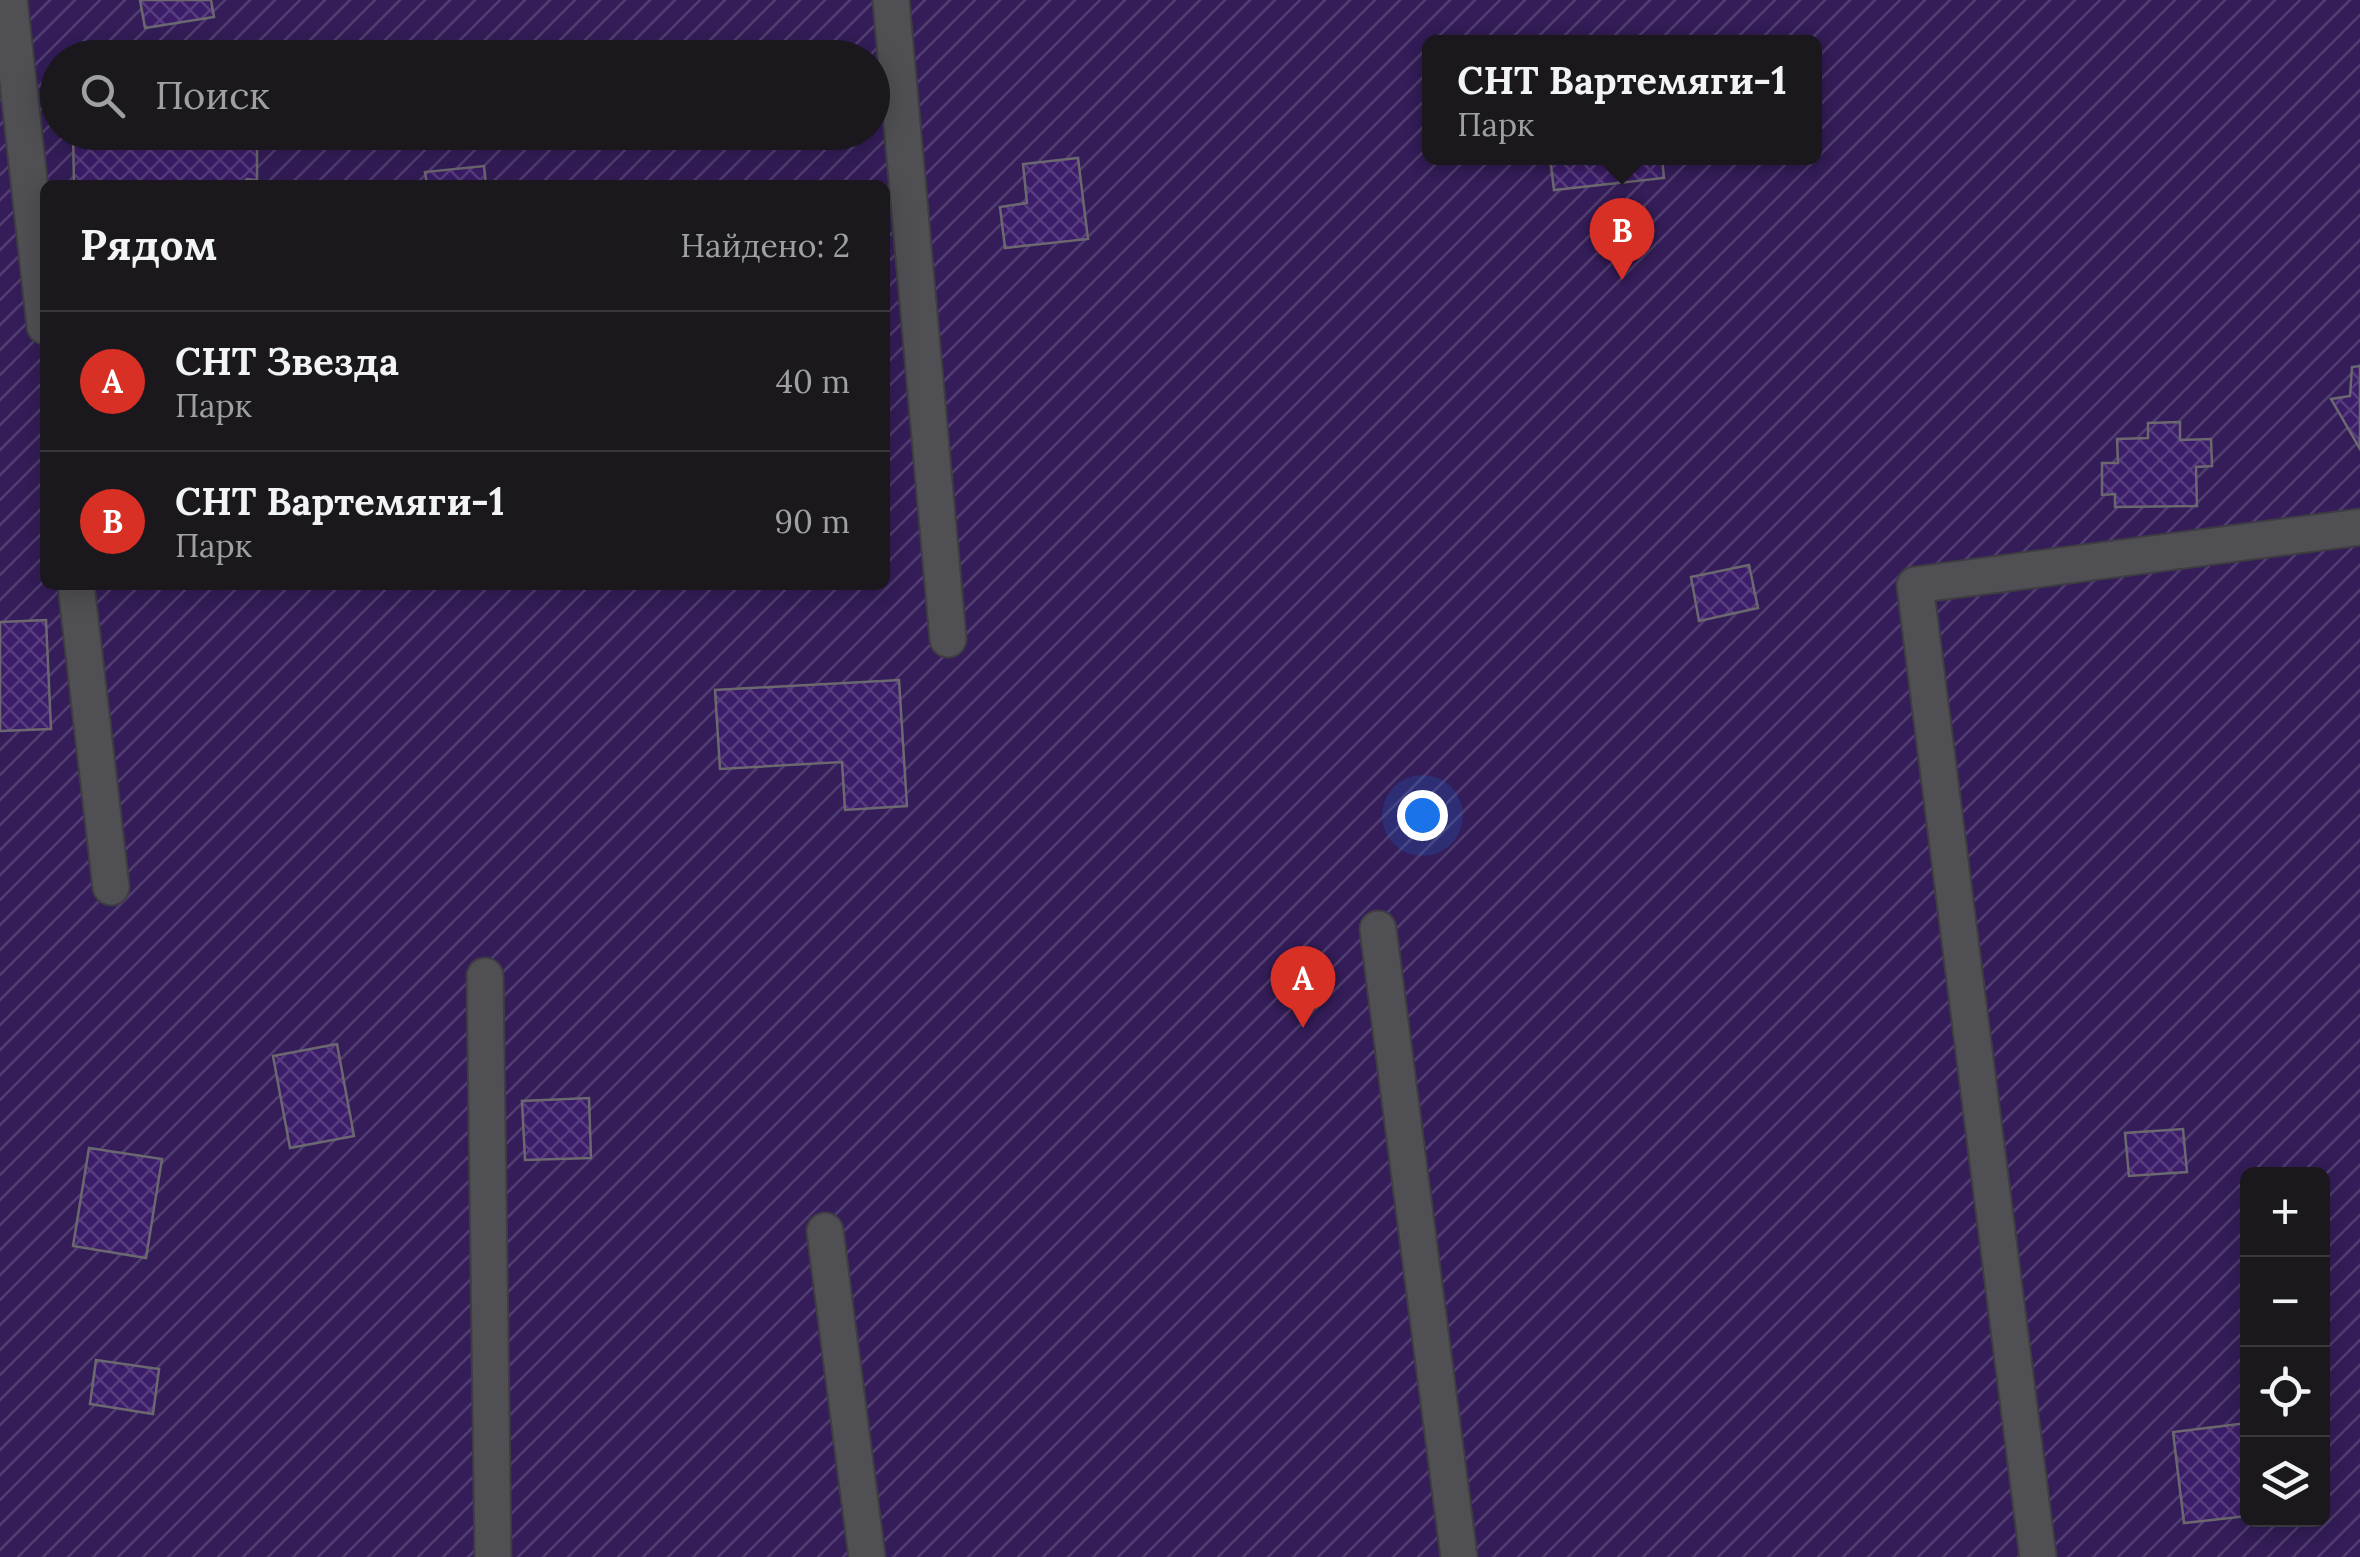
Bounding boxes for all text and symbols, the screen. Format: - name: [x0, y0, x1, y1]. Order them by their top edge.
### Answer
- popup: [1422, 35, 1822, 165]
- search box: [40, 40, 890, 150]
- text: СНТ Вартемяги-1: [1457, 56, 1787, 104]
- icon: search: [75, 68, 130, 123]
- text: Поиск: [155, 71, 270, 119]
- text: Парк: [1457, 104, 1534, 145]
- pin: B: [1590, 198, 1654, 280]
- text: Рядом: [80, 218, 217, 272]
- text: Найдено: 2: [680, 225, 850, 266]
- text: СНТ Звезда: [175, 337, 399, 385]
- text: A: [102, 361, 123, 402]
- text: 40 m: [776, 361, 850, 402]
- text: Парк: [175, 385, 252, 426]
- text: СНТ Вартемяги-1: [175, 477, 504, 525]
- text: B: [102, 501, 123, 542]
- text: 90 m: [775, 501, 850, 542]
- text: Парк: [175, 525, 252, 566]
- your location: [1397, 790, 1448, 841]
- pin: A: [1270, 946, 1336, 1028]
- map controls: [2240, 1167, 2330, 1527]
- button: +: [2240, 1167, 2330, 1257]
- button: −: [2240, 1257, 2330, 1347]
- button: locate: [2240, 1347, 2330, 1437]
- button: layers: [2240, 1437, 2330, 1527]

